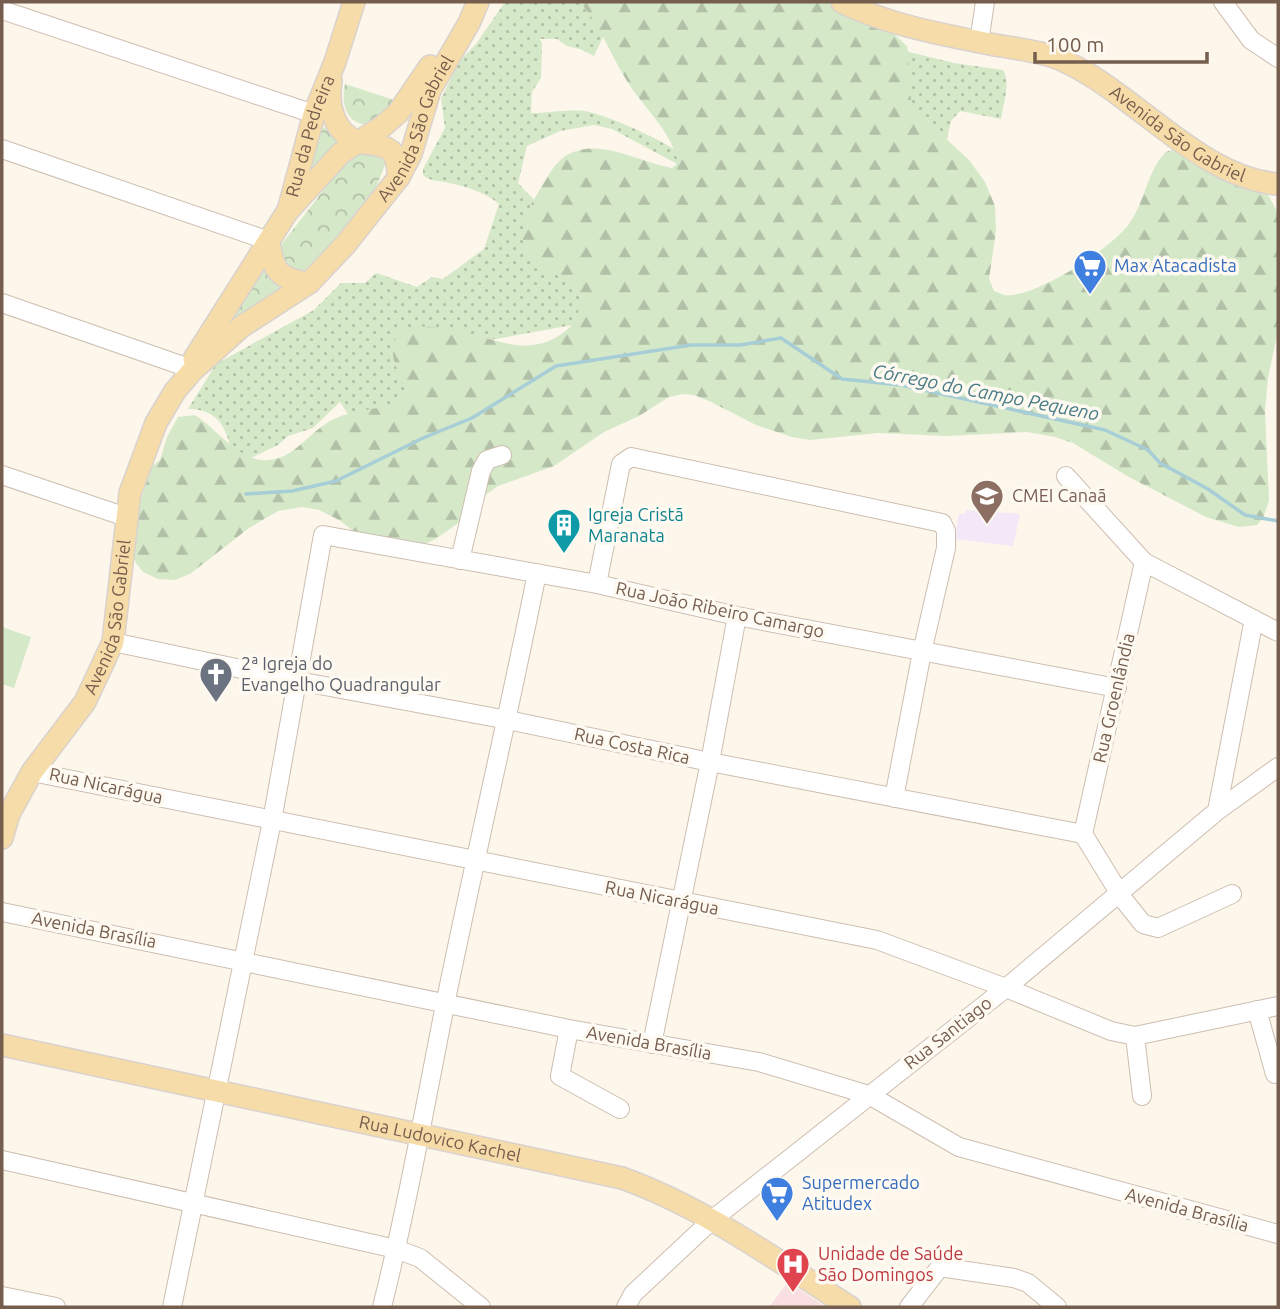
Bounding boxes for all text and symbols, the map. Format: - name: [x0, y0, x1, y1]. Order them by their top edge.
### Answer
- scale bar: [1035, 21, 1206, 65]
- text: 100 m: [1046, 32, 1104, 56]
- street label: Avenida São Gabriel: [372, 51, 457, 205]
- street label: Rua da Pedreira: [281, 72, 338, 199]
- street label: Avenida São Gabriel: [1106, 81, 1249, 185]
- supermarket icon: Max Atacadista: [1071, 247, 1109, 296]
- place label: Max Atacadista: [1114, 255, 1237, 275]
- water label: Córrego do Campo Pequeno: [871, 359, 1101, 425]
- school or university icon: CMEI Canaã: [968, 477, 1006, 526]
- place label: CMEI Canaã: [1012, 485, 1107, 505]
- place label: Igreja Cristã Maranata: [588, 504, 684, 545]
- building icon: Igreja Cristã Maranata: [545, 506, 583, 555]
- street label: Avenida São Gabriel: [79, 538, 134, 697]
- street label: Rua João Ribeiro Camargo: [614, 577, 826, 641]
- street label: Rua Groenlândia: [1088, 631, 1138, 765]
- place label: 2ª Igreja do Evangelho Quadrangular: [241, 653, 441, 695]
- church icon: 2ª Igreja do Evangelho Quadrangular: [197, 655, 235, 704]
- street label: Rua Costa Rica: [573, 723, 692, 767]
- street label: Rua Nicarágua: [48, 763, 165, 807]
- street label: Rua Nicarágua: [604, 876, 721, 918]
- street label: Avenida Brasília: [30, 907, 158, 951]
- street label: Rua Santiago: [900, 992, 995, 1073]
- street label: Avenida Brasília: [585, 1021, 713, 1063]
- street label: Rua Ludovico Kachel: [357, 1111, 523, 1165]
- place label: Supermercado Atitudex: [802, 1172, 920, 1213]
- supermarket icon: Supermercado Atitudex: [758, 1174, 796, 1223]
- street label: Avenida Brasília: [1123, 1183, 1251, 1235]
- place label: Unidade de Saúde São Domingos: [818, 1243, 963, 1284]
- hospital icon: Unidade de Saúde São Domingos: [774, 1245, 812, 1294]

